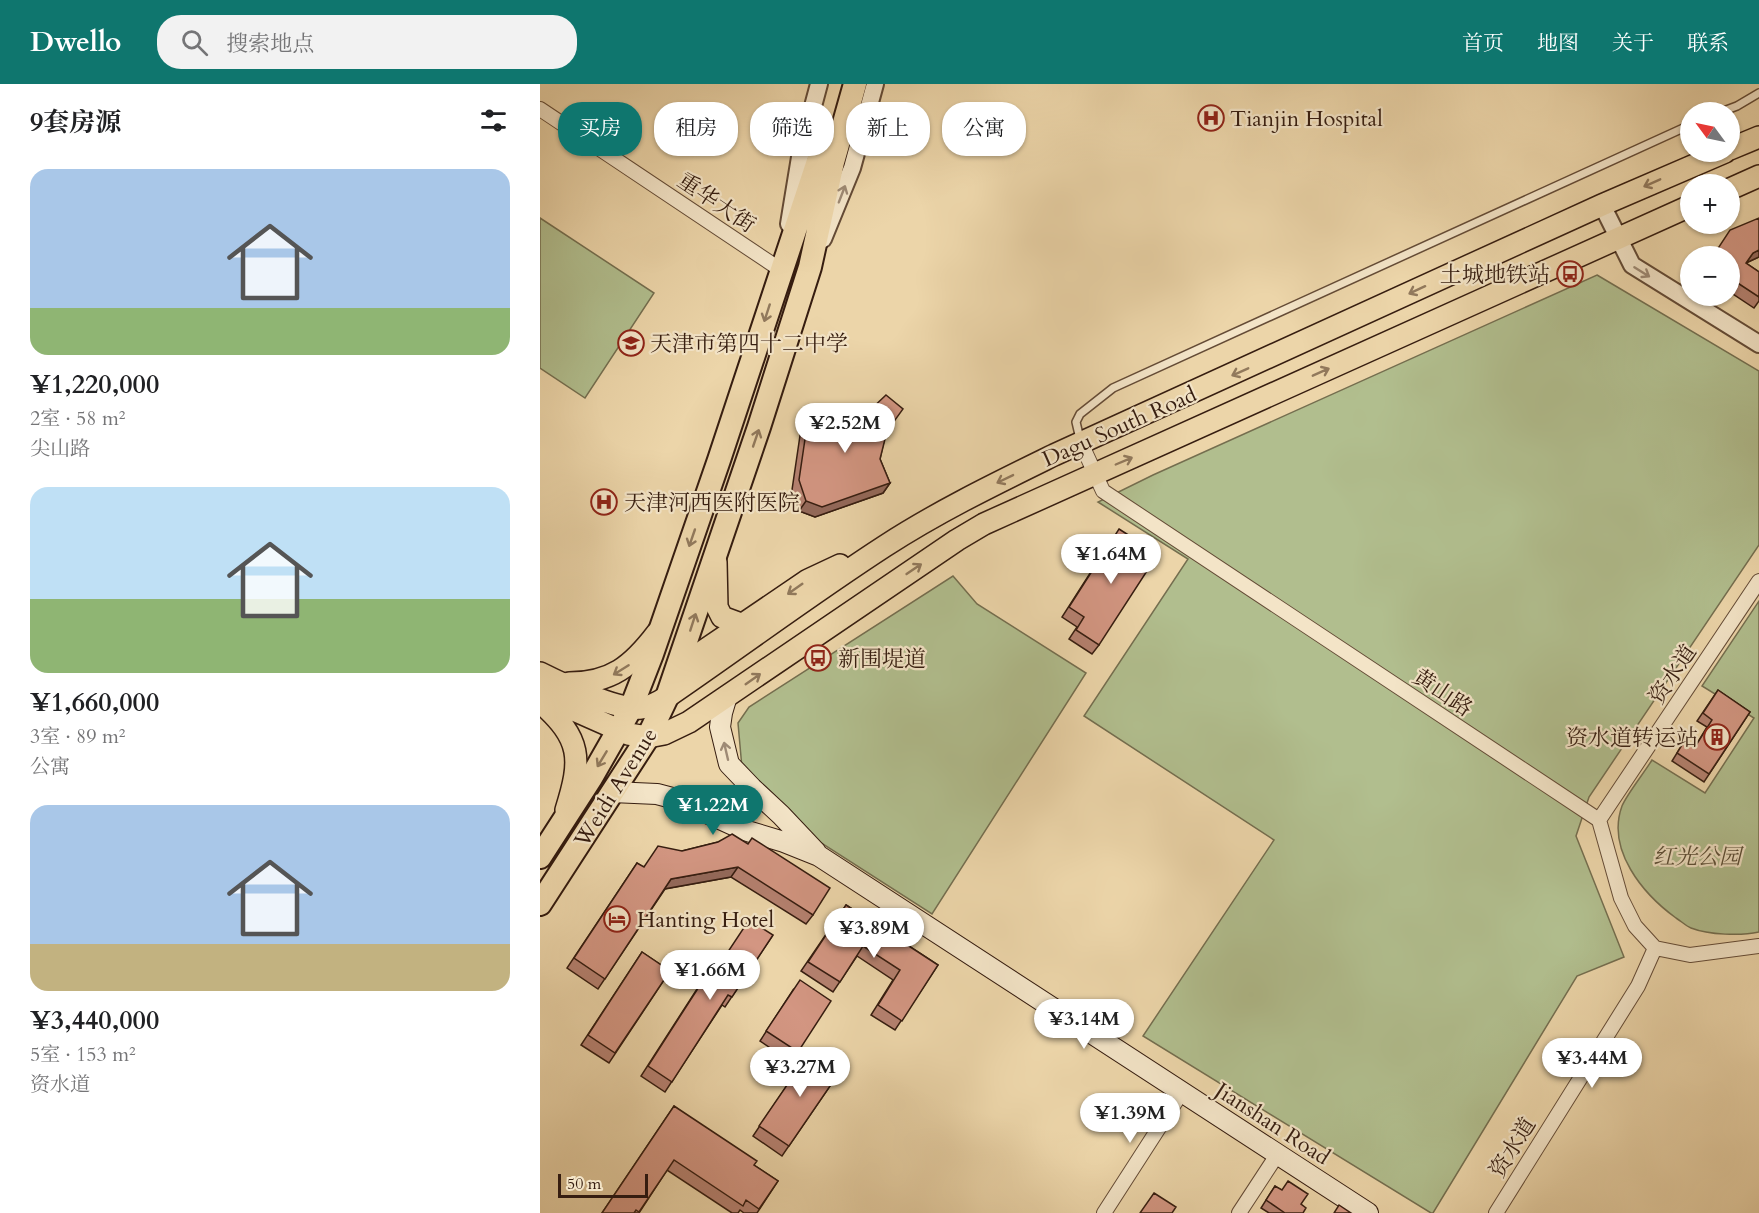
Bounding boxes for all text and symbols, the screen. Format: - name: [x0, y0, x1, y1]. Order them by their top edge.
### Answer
- search box: [157, 15, 577, 69]
- text: Dwello: [30, 23, 121, 61]
- icon: search: [178, 26, 211, 59]
- text: 搜索地点: [226, 29, 314, 59]
- text: 首页: [1462, 29, 1504, 58]
- text: 地图: [1537, 29, 1579, 58]
- text: 关于: [1612, 29, 1654, 58]
- text: 联系: [1687, 29, 1729, 58]
- chip: 买房: [558, 102, 642, 156]
- chip: 租房: [654, 102, 738, 156]
- chip: 筛选: [750, 102, 834, 156]
- chip: 新上: [846, 102, 930, 156]
- chip: 公寓: [942, 102, 1026, 156]
- north arrow: [1680, 102, 1740, 162]
- map controls: [1680, 102, 1740, 306]
- hospital icon: Tianjin Hospital: [1196, 103, 1226, 133]
- icon: filters: [477, 104, 510, 137]
- place label: Tianjin Hospital: [1230, 104, 1383, 134]
- text: 9套房源: [30, 105, 121, 140]
- street label: 重华大街: [672, 166, 761, 240]
- button: +: [1680, 174, 1740, 234]
- one-way arrow: [1643, 179, 1661, 190]
- one-way arrow: [837, 185, 848, 204]
- icon: home: [216, 208, 324, 316]
- button: −: [1680, 246, 1740, 306]
- bus stop icon: 土城地铁站: [1555, 259, 1585, 289]
- place label: 土城地铁站: [1440, 260, 1550, 290]
- one-way arrow: [1633, 266, 1650, 278]
- one-way arrow: [1409, 285, 1427, 297]
- one-way arrow: [761, 303, 772, 322]
- school or university icon: 天津市第四十二中学: [616, 328, 646, 358]
- place label: 天津市第四十二中学: [650, 329, 848, 359]
- one-way arrow: [1231, 366, 1249, 378]
- one-way arrow: [1311, 366, 1329, 377]
- text: ¥1,220,000: [30, 367, 159, 402]
- street label: Dagu South Road: [1037, 379, 1202, 474]
- pin: ¥2.52M: [796, 403, 894, 454]
- text: 2室 · 58 m²: [30, 405, 126, 432]
- text: ¥2.52M: [809, 409, 881, 436]
- one-way arrow: [751, 429, 762, 448]
- text: 尖山路: [30, 435, 90, 462]
- one-way arrow: [1115, 454, 1133, 465]
- one-way arrow: [997, 473, 1015, 485]
- hospital icon: 天津河西医附医院: [589, 487, 619, 517]
- place label: 天津河西医附医院: [624, 488, 800, 518]
- icon: home: [216, 526, 324, 634]
- one-way arrow: [686, 528, 697, 546]
- pin: ¥1.64M: [1062, 534, 1160, 585]
- text: ¥1.64M: [1075, 540, 1147, 567]
- one-way arrow: [905, 563, 922, 575]
- one-way arrow: [787, 583, 803, 595]
- one-way arrow: [688, 613, 699, 632]
- street label: 资水道: [1642, 639, 1704, 710]
- bus stop icon: 新围堤道: [803, 643, 833, 673]
- place label: 新围堤道: [838, 644, 926, 674]
- street label: 黄山路: [1407, 662, 1478, 724]
- one-way arrow: [612, 663, 629, 676]
- one-way arrow: [744, 673, 760, 685]
- text: ¥1,660,000: [30, 685, 159, 720]
- street label: Weidi Avenue: [567, 722, 665, 854]
- building icon: 资水道转运站: [1702, 722, 1732, 752]
- text: 3室 · 89 m²: [30, 723, 126, 750]
- place label: 资水道转运站: [1566, 723, 1698, 753]
- one-way arrow: [720, 742, 732, 761]
- one-way arrow: [596, 750, 608, 767]
- text: 公寓: [30, 753, 70, 780]
- pin: ¥1.22M: [664, 785, 762, 836]
- text: ¥1.22M: [677, 791, 749, 818]
- park label: 红光公园: [1653, 842, 1744, 872]
- icon: home: [216, 844, 324, 952]
- hotel icon: Hanting Hotel: [602, 904, 632, 934]
- place label: Hanting Hotel: [637, 905, 775, 935]
- pin: ¥3.89M: [825, 908, 923, 959]
- text: ¥3.89M: [838, 914, 910, 941]
- pin: ¥1.66M: [661, 950, 759, 1001]
- text: ¥1.66M: [674, 956, 746, 983]
- pin: ¥3.14M: [1035, 999, 1133, 1050]
- text: ¥3,440,000: [30, 1003, 159, 1038]
- text: ¥3.14M: [1048, 1005, 1120, 1032]
- pin: ¥3.44M: [1543, 1038, 1641, 1089]
- text: 5室 · 153 m²: [30, 1041, 136, 1068]
- text: ¥3.44M: [1556, 1044, 1628, 1071]
- pin: ¥3.27M: [751, 1047, 849, 1098]
- text: ¥3.27M: [764, 1053, 836, 1080]
- text: 资水道: [30, 1071, 90, 1098]
- street label: Jianshan Road: [1207, 1074, 1336, 1172]
- pin: ¥1.39M: [1081, 1093, 1179, 1144]
- text: ¥1.39M: [1094, 1099, 1166, 1126]
- street label: 资水道: [1483, 1112, 1543, 1183]
- scale bar: [558, 1171, 648, 1198]
- text: 50 m: [567, 1173, 601, 1195]

